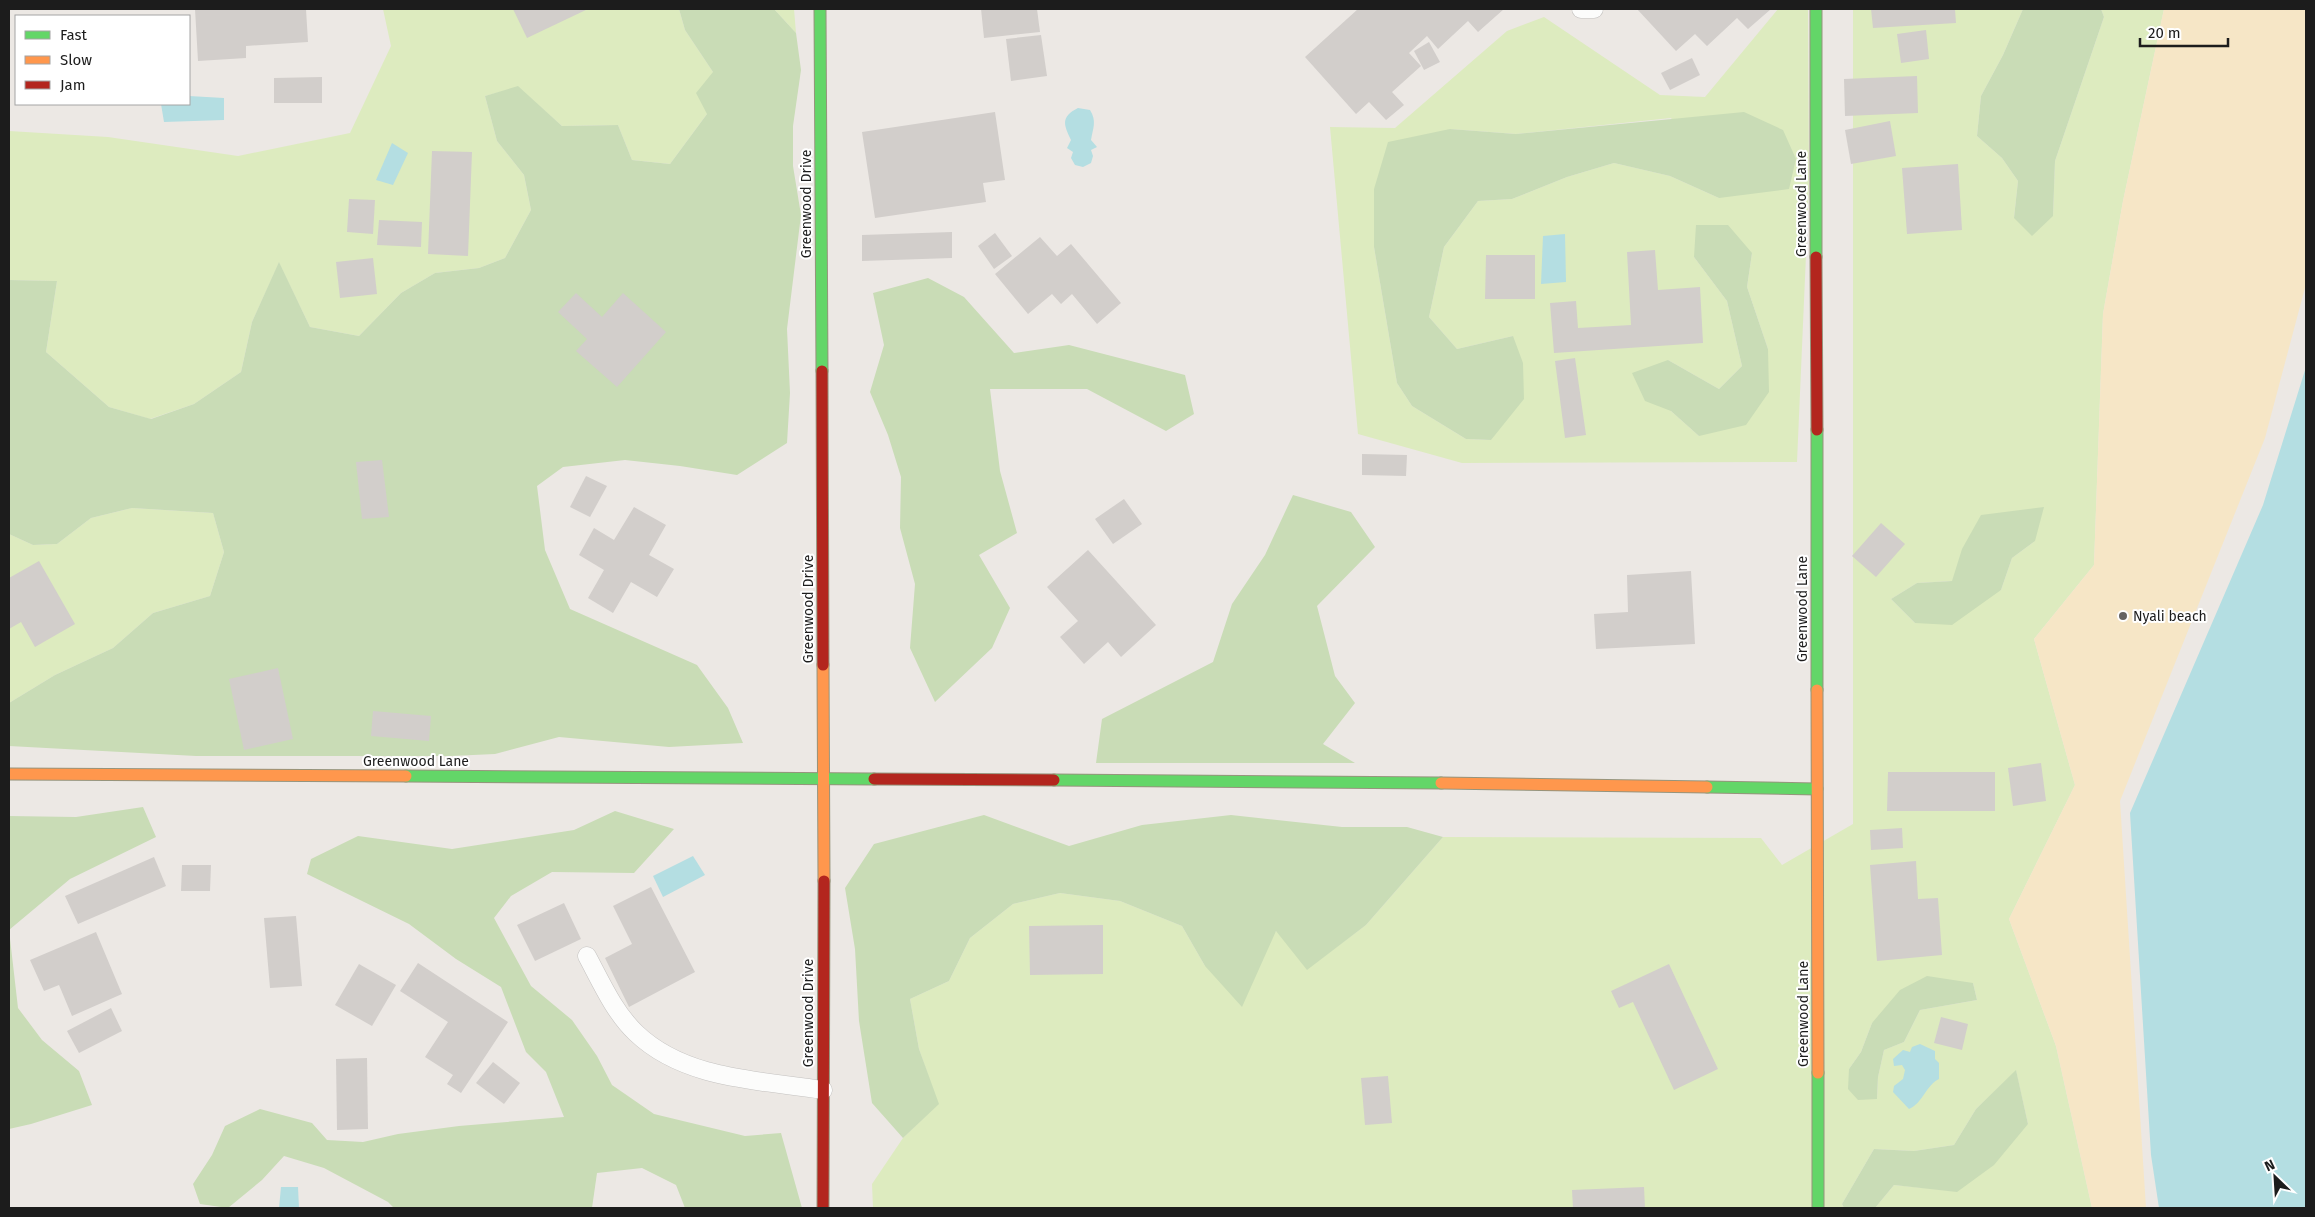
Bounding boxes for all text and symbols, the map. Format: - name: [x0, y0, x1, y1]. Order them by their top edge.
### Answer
- legend: [15, 15, 190, 105]
- scale bar: [2140, 15, 2228, 47]
- text: 20 m: [2148, 24, 2181, 42]
- text: Fast: [60, 26, 87, 44]
- text: Slow: [60, 51, 92, 69]
- text: Jam: [60, 76, 86, 94]
- street label: Greenwood Drive: [798, 150, 815, 258]
- street label: Greenwood Lane: [1793, 151, 1810, 257]
- street label: Greenwood Drive: [800, 555, 817, 663]
- street label: Greenwood Lane: [1794, 556, 1811, 662]
- place label: Nyali beach: [2133, 608, 2207, 625]
- marker: Nyali beach: [2117, 610, 2129, 622]
- street label: Greenwood Lane: [363, 753, 469, 770]
- street label: Greenwood Drive: [800, 959, 817, 1067]
- street label: Greenwood Lane: [1795, 961, 1812, 1067]
- north arrow: [2250, 1152, 2300, 1202]
- text: N: [2262, 1156, 2278, 1175]

